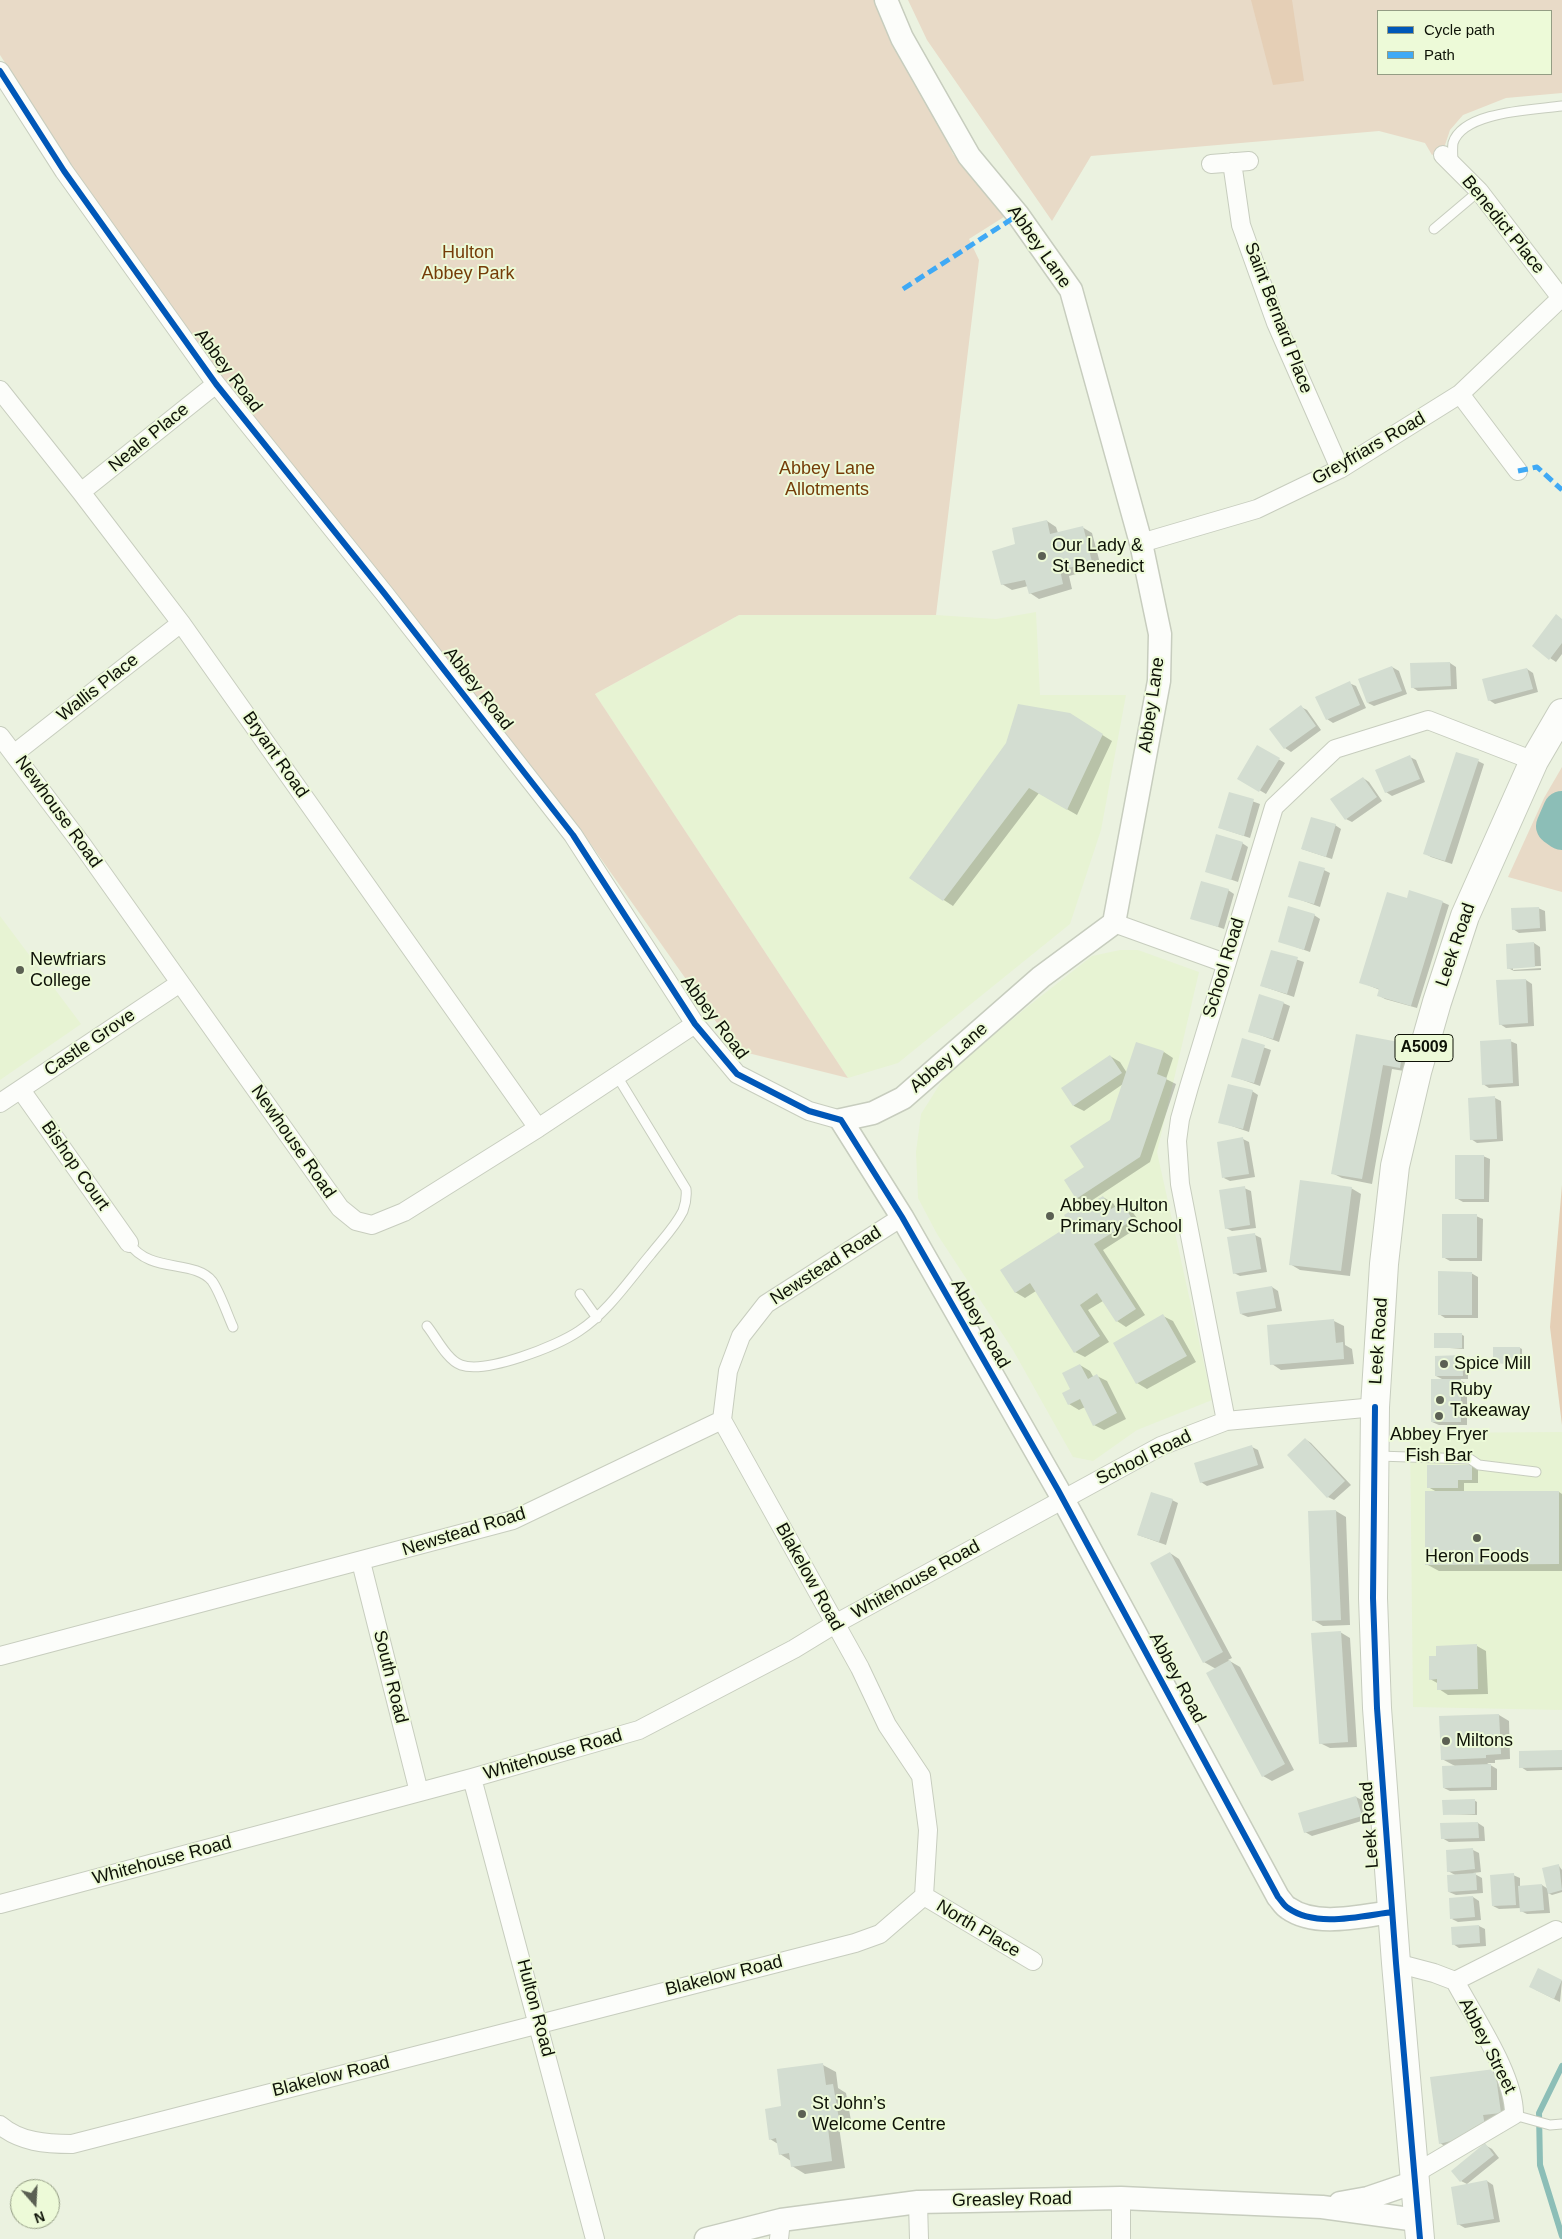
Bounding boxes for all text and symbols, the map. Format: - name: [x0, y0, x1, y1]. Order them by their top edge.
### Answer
- legend: [1377, 10, 1552, 75]
- text: Cycle path: [1424, 21, 1495, 38]
- text: Path: [1424, 46, 1455, 63]
- street label: Benedict Place: [1457, 172, 1549, 278]
- street label: Abbey Lane: [1003, 201, 1075, 293]
- street label: Saint Bernard Place: [1239, 239, 1317, 397]
- park label: Hulton Abbey Park: [421, 242, 515, 284]
- street label: Abbey Road: [190, 325, 266, 417]
- street label: Neale Place: [104, 399, 194, 477]
- street label: Greyfriars Road: [1309, 408, 1429, 490]
- park label: Abbey Lane Allotments: [779, 458, 875, 500]
- place label: Our Lady & St Benedict: [1052, 535, 1144, 578]
- marker: Our Lady & St Benedict: [1036, 550, 1048, 562]
- street label: Abbey Road: [439, 643, 517, 735]
- street label: Wallis Place: [53, 650, 143, 726]
- street label: Abbey Lane: [1135, 656, 1169, 754]
- street label: Bryant Road: [237, 708, 313, 802]
- street label: Newhouse Road: [10, 752, 106, 872]
- street label: Leek Road: [1432, 900, 1480, 990]
- street label: School Road: [1199, 916, 1249, 1020]
- place label: Newfriars College: [30, 949, 106, 992]
- marker: Newfriars College: [14, 964, 26, 976]
- street label: Abbey Road: [676, 972, 752, 1064]
- street label: Castle Grove: [40, 1005, 140, 1081]
- street label: Abbey Lane: [906, 1018, 992, 1098]
- road number: A5009: [1395, 1034, 1453, 1062]
- street label: Newhouse Road: [246, 1081, 340, 1203]
- street label: Bishop Court: [36, 1117, 114, 1215]
- place label: Abbey Hulton Primary School: [1060, 1195, 1182, 1238]
- marker: Abbey Hulton Primary School: [1044, 1210, 1056, 1222]
- street label: Newstead Road: [766, 1222, 886, 1310]
- street label: Abbey Road: [946, 1276, 1014, 1372]
- street label: Leek Road: [1365, 1297, 1393, 1385]
- place label: Spice Mill: [1454, 1353, 1531, 1375]
- marker: Spice Mill: [1438, 1358, 1450, 1370]
- place label: Ruby Takeaway: [1450, 1379, 1530, 1422]
- marker: Ruby Takeaway: [1434, 1394, 1446, 1406]
- marker: Abbey Fryer Fish Bar: [1433, 1410, 1445, 1422]
- place label: Abbey Fryer Fish Bar: [1390, 1424, 1488, 1466]
- street label: School Road: [1093, 1426, 1195, 1490]
- street label: Newstead Road: [400, 1503, 528, 1561]
- street label: Blakelow Road: [770, 1519, 848, 1635]
- marker: Heron Foods: [1471, 1532, 1483, 1544]
- street label: Whitehouse Road: [848, 1536, 984, 1624]
- place label: Heron Foods: [1425, 1546, 1529, 1568]
- street label: South Road: [368, 1628, 412, 1726]
- street label: Abbey Road: [1144, 1629, 1210, 1727]
- street label: Whitehouse Road: [481, 1725, 625, 1785]
- place label: Miltons: [1456, 1730, 1513, 1752]
- marker: Miltons: [1440, 1735, 1452, 1747]
- street label: Leek Road: [1356, 1781, 1384, 1869]
- street label: Whitehouse Road: [90, 1832, 234, 1890]
- street label: North Place: [932, 1896, 1024, 1962]
- street label: Blakelow Road: [663, 1951, 785, 2001]
- street label: Hulton Road: [512, 1957, 558, 2059]
- street label: Abbey Street: [1454, 1995, 1520, 2097]
- street label: Blakelow Road: [270, 2052, 392, 2102]
- place label: St John’s Welcome Centre: [812, 2093, 946, 2136]
- marker: St John’s Welcome Centre: [796, 2108, 808, 2120]
- north arrow: [10, 2179, 60, 2229]
- street label: Greasley Road: [952, 2188, 1072, 2212]
- text: N: [32, 2208, 47, 2226]

